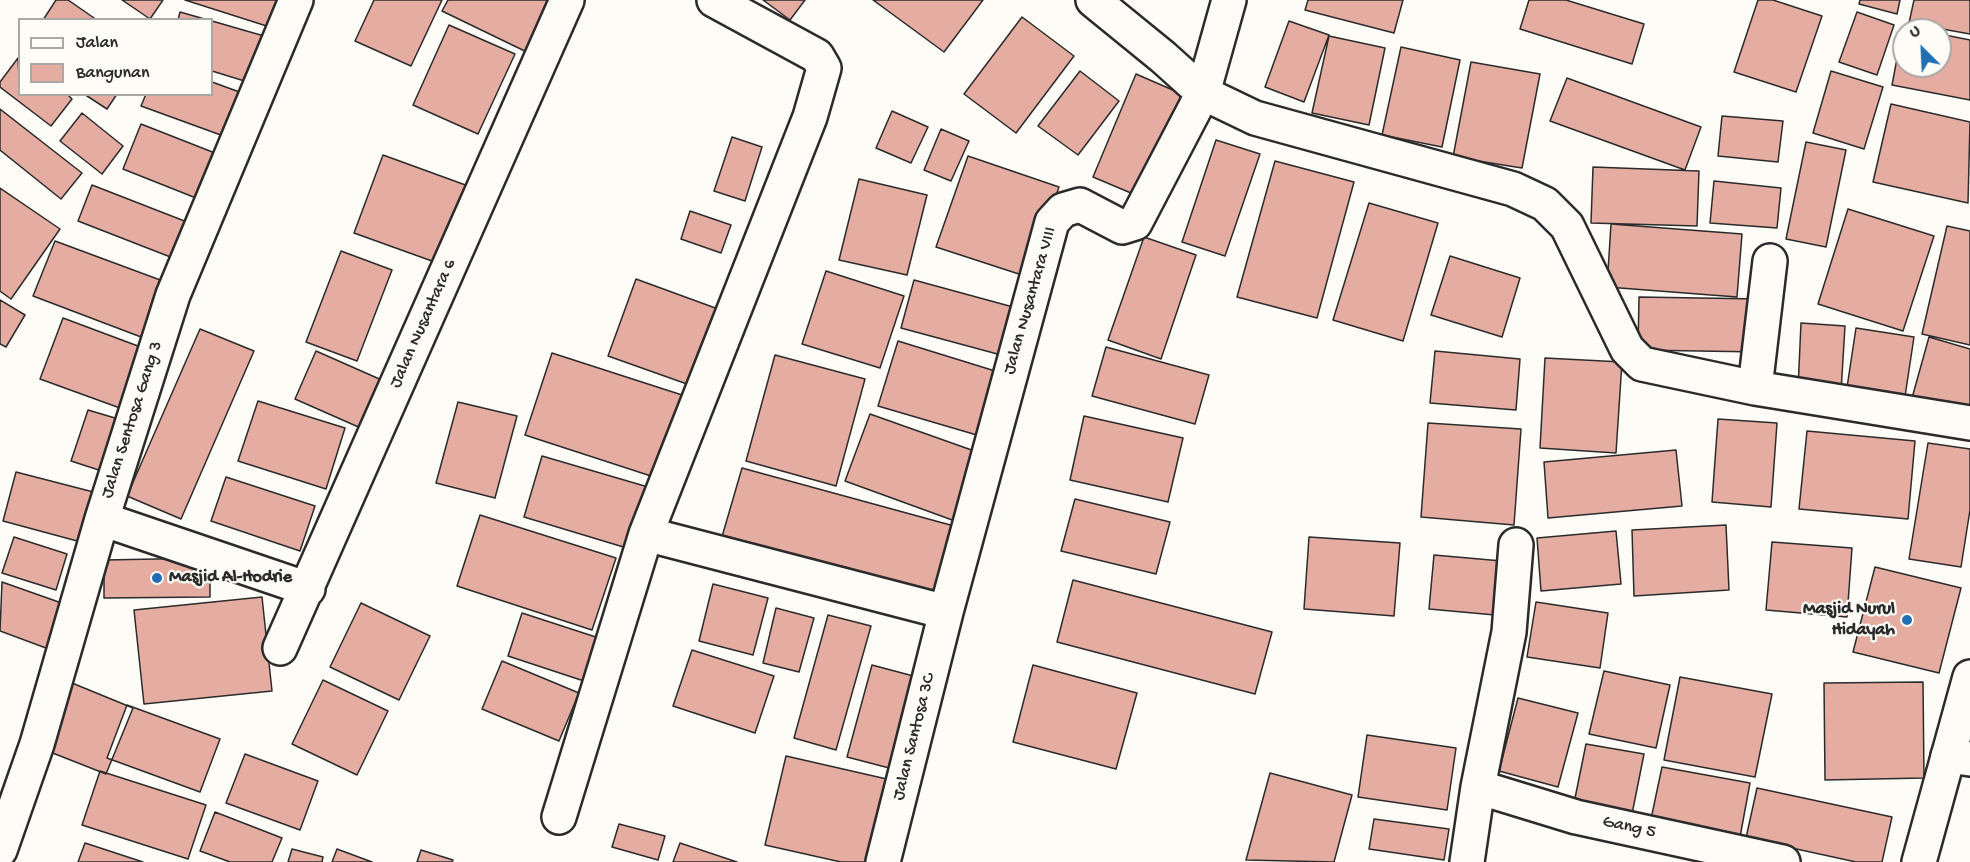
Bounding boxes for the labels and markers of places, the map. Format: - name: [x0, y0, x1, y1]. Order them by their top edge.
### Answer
- place label: Masjid Al-Hodrie: [169, 567, 292, 589]
- marker: Masjid Al-Hodrie: [150, 571, 164, 585]
- place label: Masjid Nurul Hidayah: [1803, 599, 1895, 642]
- marker: Masjid Nurul Hidayah: [1900, 613, 1914, 627]

